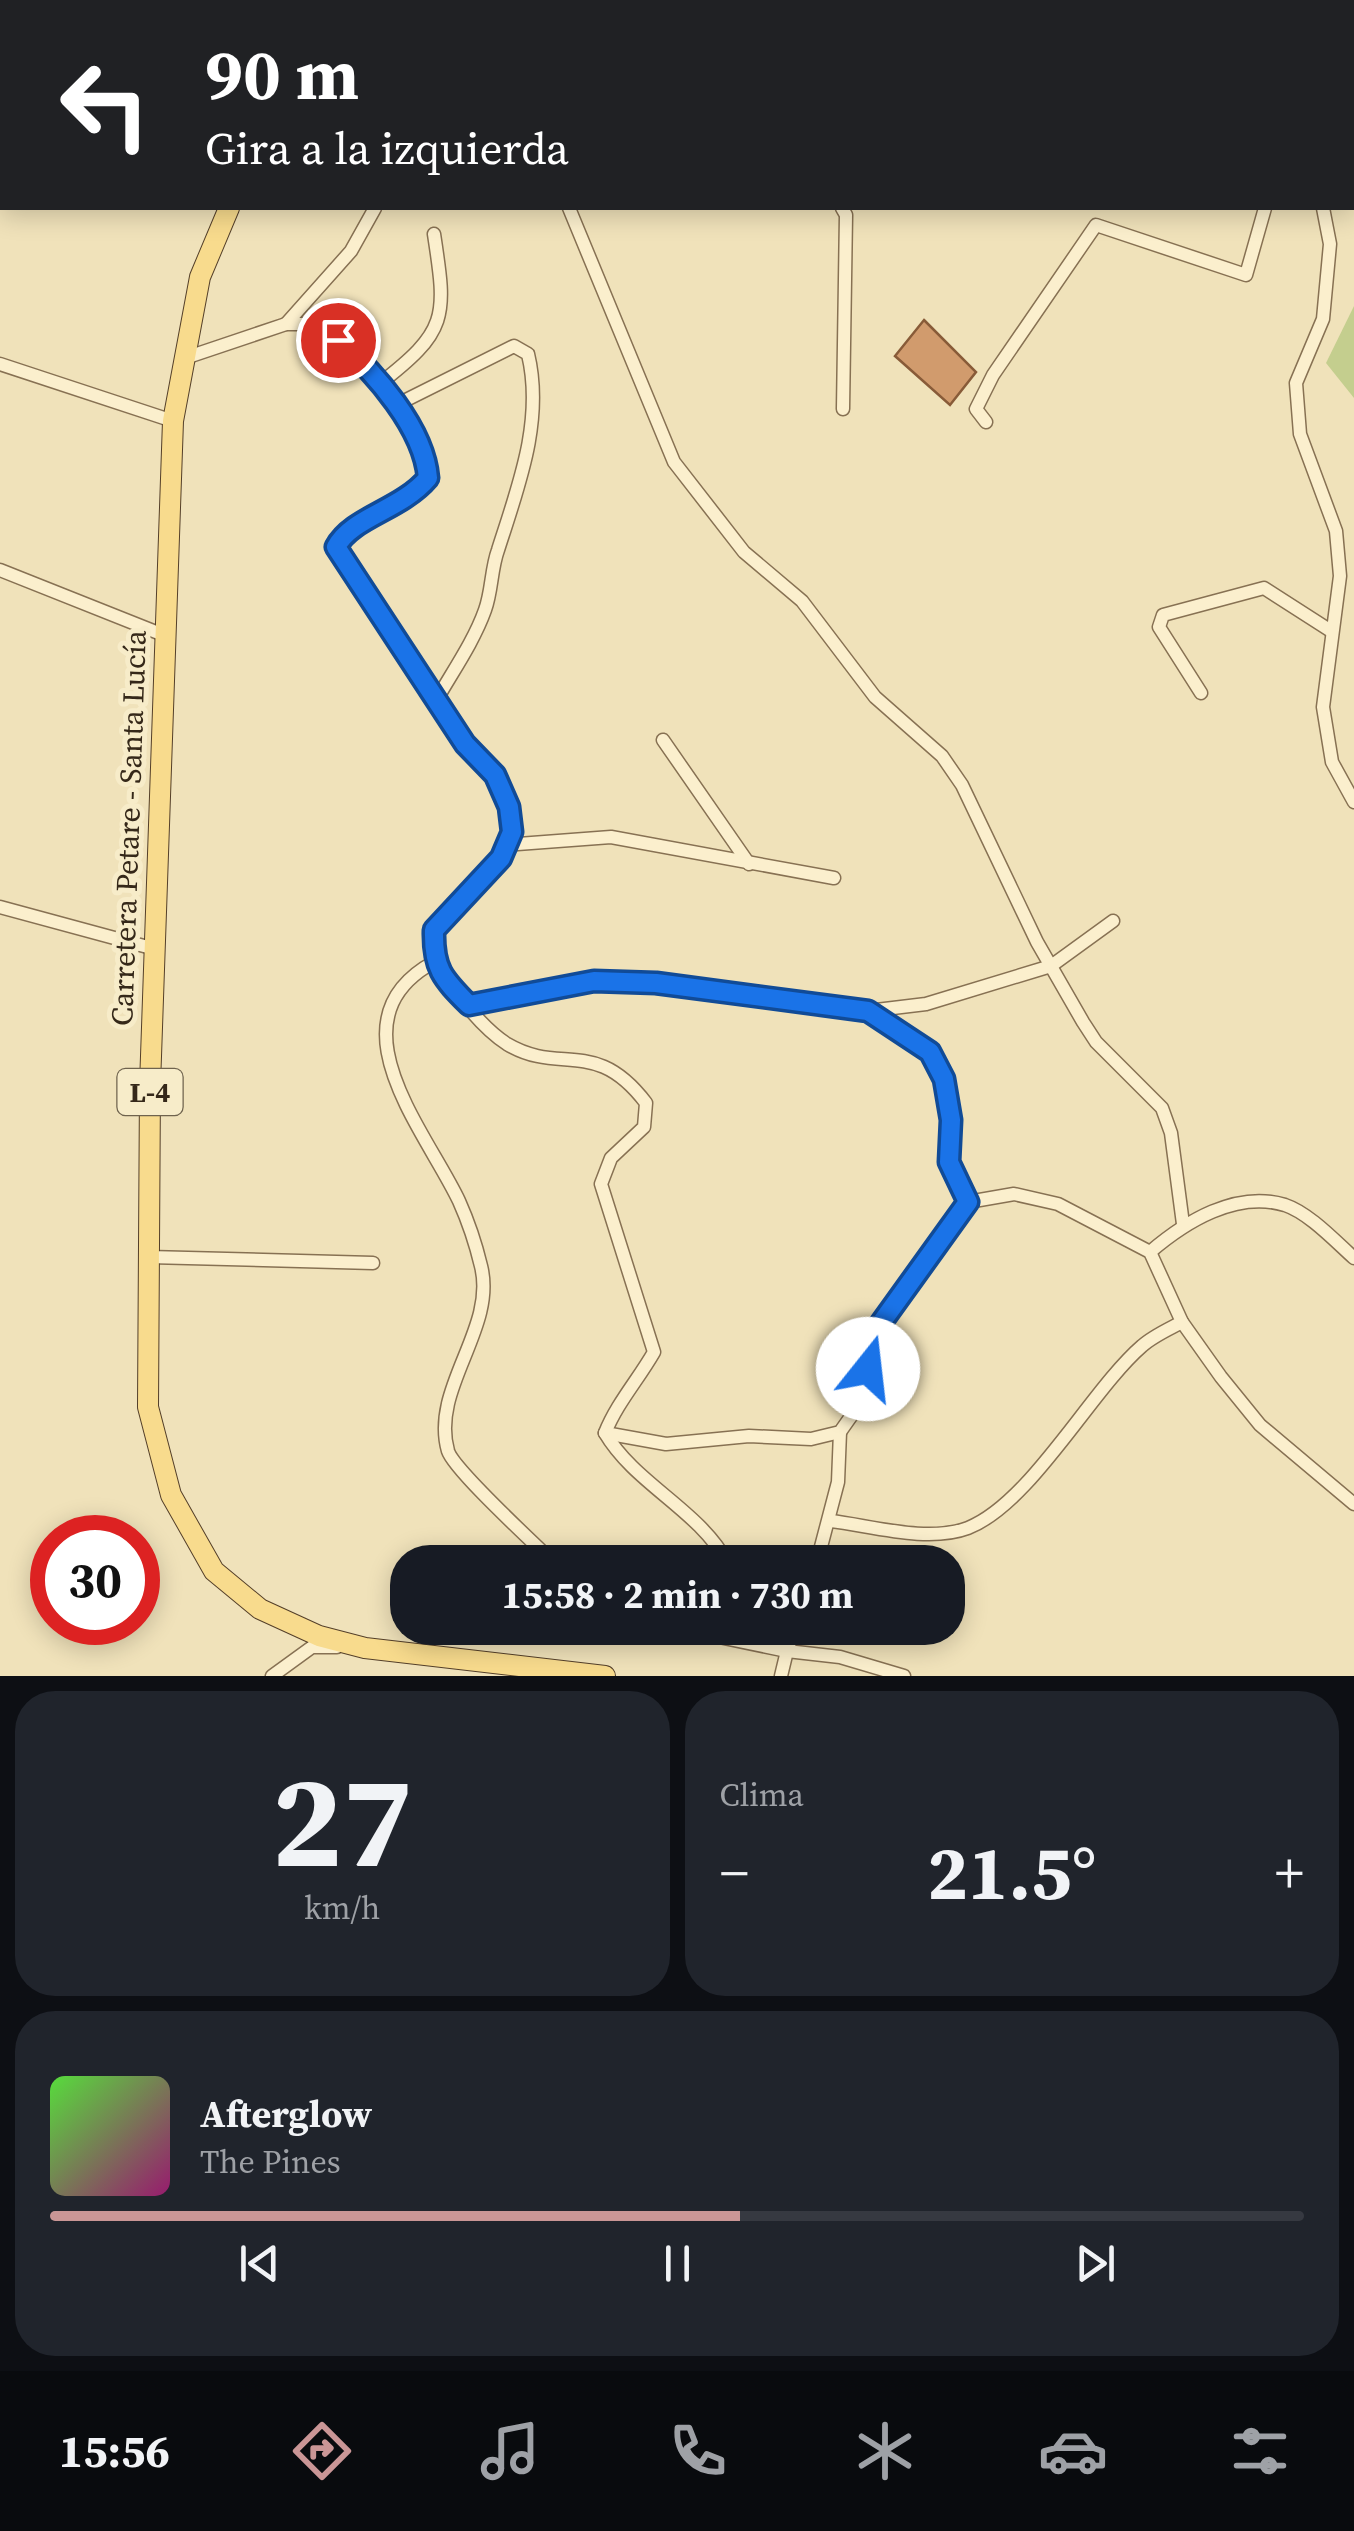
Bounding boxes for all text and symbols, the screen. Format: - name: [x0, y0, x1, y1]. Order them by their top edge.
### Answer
- text: 90 m: [205, 26, 359, 122]
- icon: left: [40, 40, 170, 170]
- text: Gira a la izquierda: [205, 117, 569, 179]
- pin: [296, 298, 381, 383]
- icon: arrive: [311, 313, 366, 368]
- street label: Carretera Petare - Santa Lucía: [101, 629, 156, 1027]
- road number: L-4: [118, 1069, 182, 1115]
- position arrow: [816, 1317, 920, 1421]
- speed limit sign: 30: [30, 1515, 160, 1645]
- text: 15:58 · 2 min · 730 m: [501, 1569, 854, 1621]
- text: 27: [272, 1731, 413, 1910]
- text: Clima: [720, 1773, 804, 1817]
- text: 21.5°: [927, 1821, 1096, 1924]
- text: −: [720, 1835, 749, 1910]
- text: +: [1275, 1835, 1304, 1910]
- text: km/h: [304, 1886, 380, 1930]
- text: Afterglow: [200, 2088, 372, 2140]
- text: The Pines: [200, 2140, 341, 2184]
- icon: previous: [232, 2236, 287, 2291]
- icon: pause: [650, 2236, 705, 2291]
- icon: next: [1068, 2236, 1123, 2291]
- icon: directions: [287, 2416, 357, 2486]
- icon: music: [475, 2416, 545, 2486]
- icon: phone: [663, 2416, 733, 2486]
- icon: climate: [850, 2416, 920, 2486]
- icon: car: [1038, 2416, 1108, 2486]
- icon: filters: [1225, 2416, 1295, 2486]
- text: 15:56: [59, 2420, 170, 2482]

